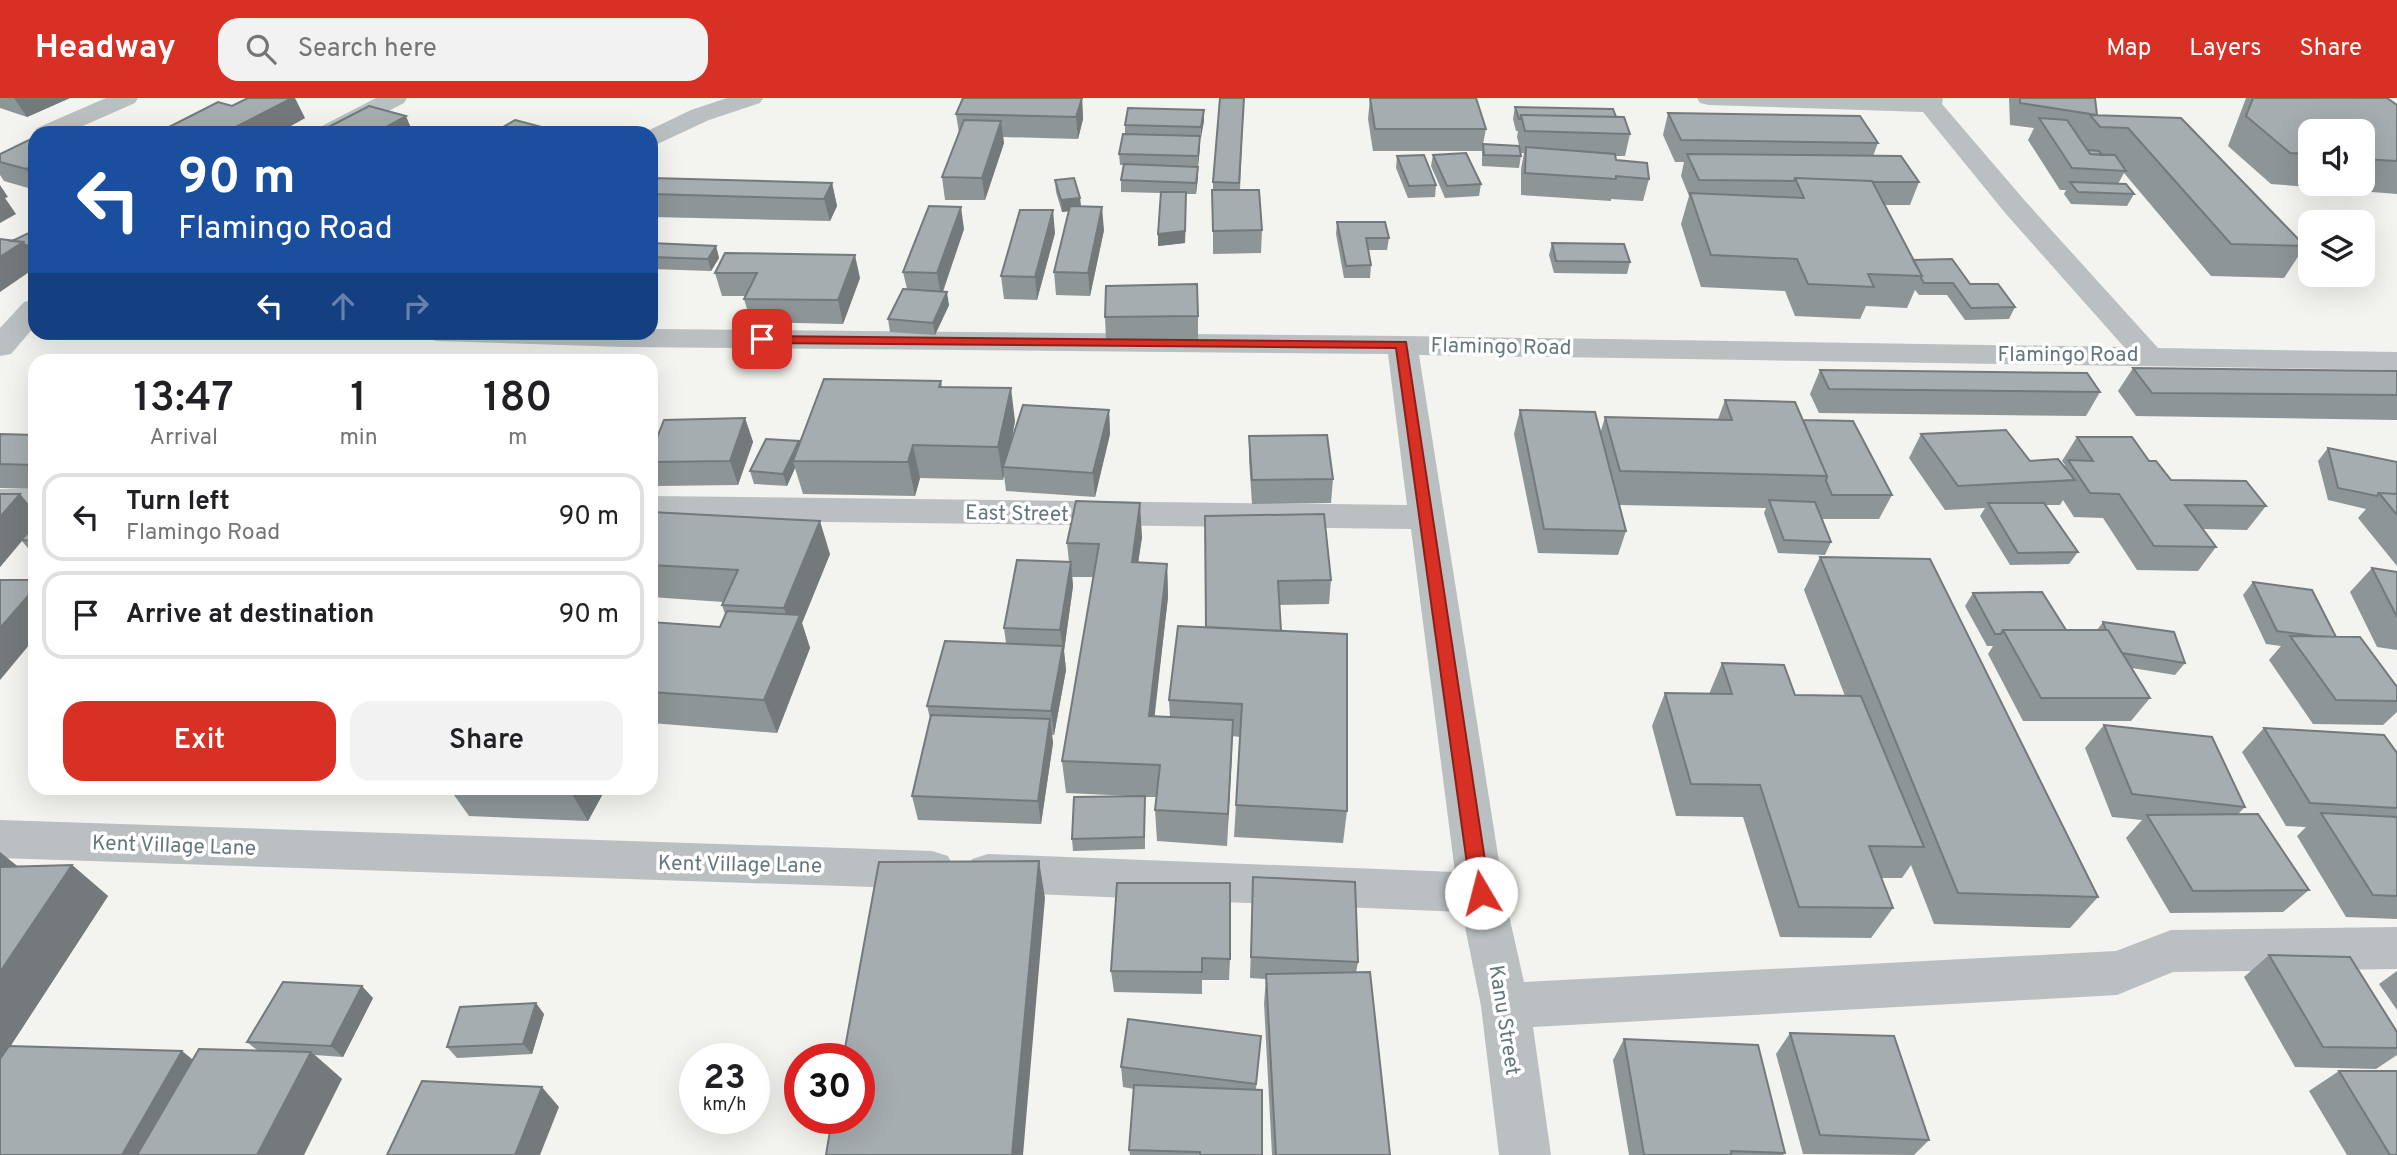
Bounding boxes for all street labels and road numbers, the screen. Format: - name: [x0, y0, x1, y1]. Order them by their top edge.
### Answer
- street label: Flamingo Road: [1430, 333, 1572, 362]
- street label: Flamingo Road: [1998, 342, 2138, 369]
- street label: East Street: [965, 500, 1069, 529]
- street label: Kent Village Lane: [91, 830, 256, 863]
- street label: Kent Village Lane: [658, 851, 822, 880]
- street label: Kanu Street: [1481, 963, 1526, 1077]

